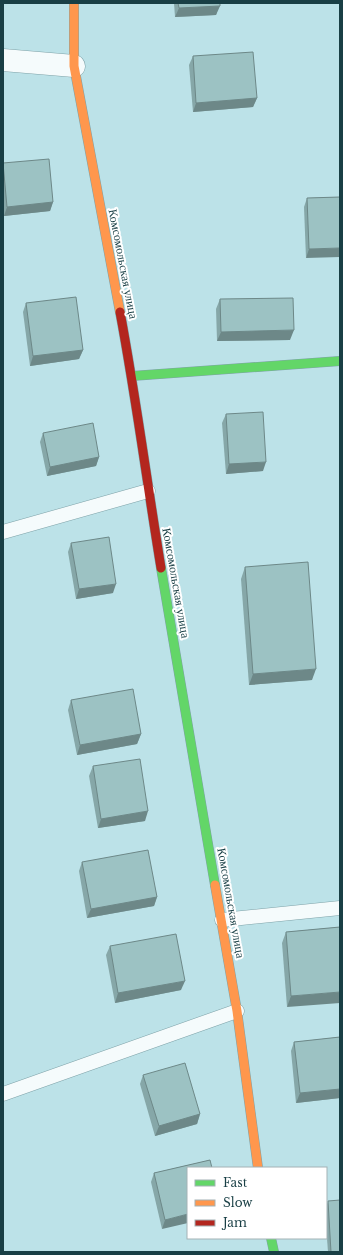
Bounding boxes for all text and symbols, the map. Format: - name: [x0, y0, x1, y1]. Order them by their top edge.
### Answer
- street label: Комсомольская улица: [105, 208, 142, 321]
- street label: Комсомольская улица: [159, 527, 194, 640]
- street label: Комсомольская улица: [214, 847, 249, 960]
- legend: [187, 1167, 327, 1239]
- text: Fast: [223, 1175, 248, 1190]
- text: Slow: [223, 1195, 253, 1210]
- text: Jam: [221, 1215, 247, 1230]

